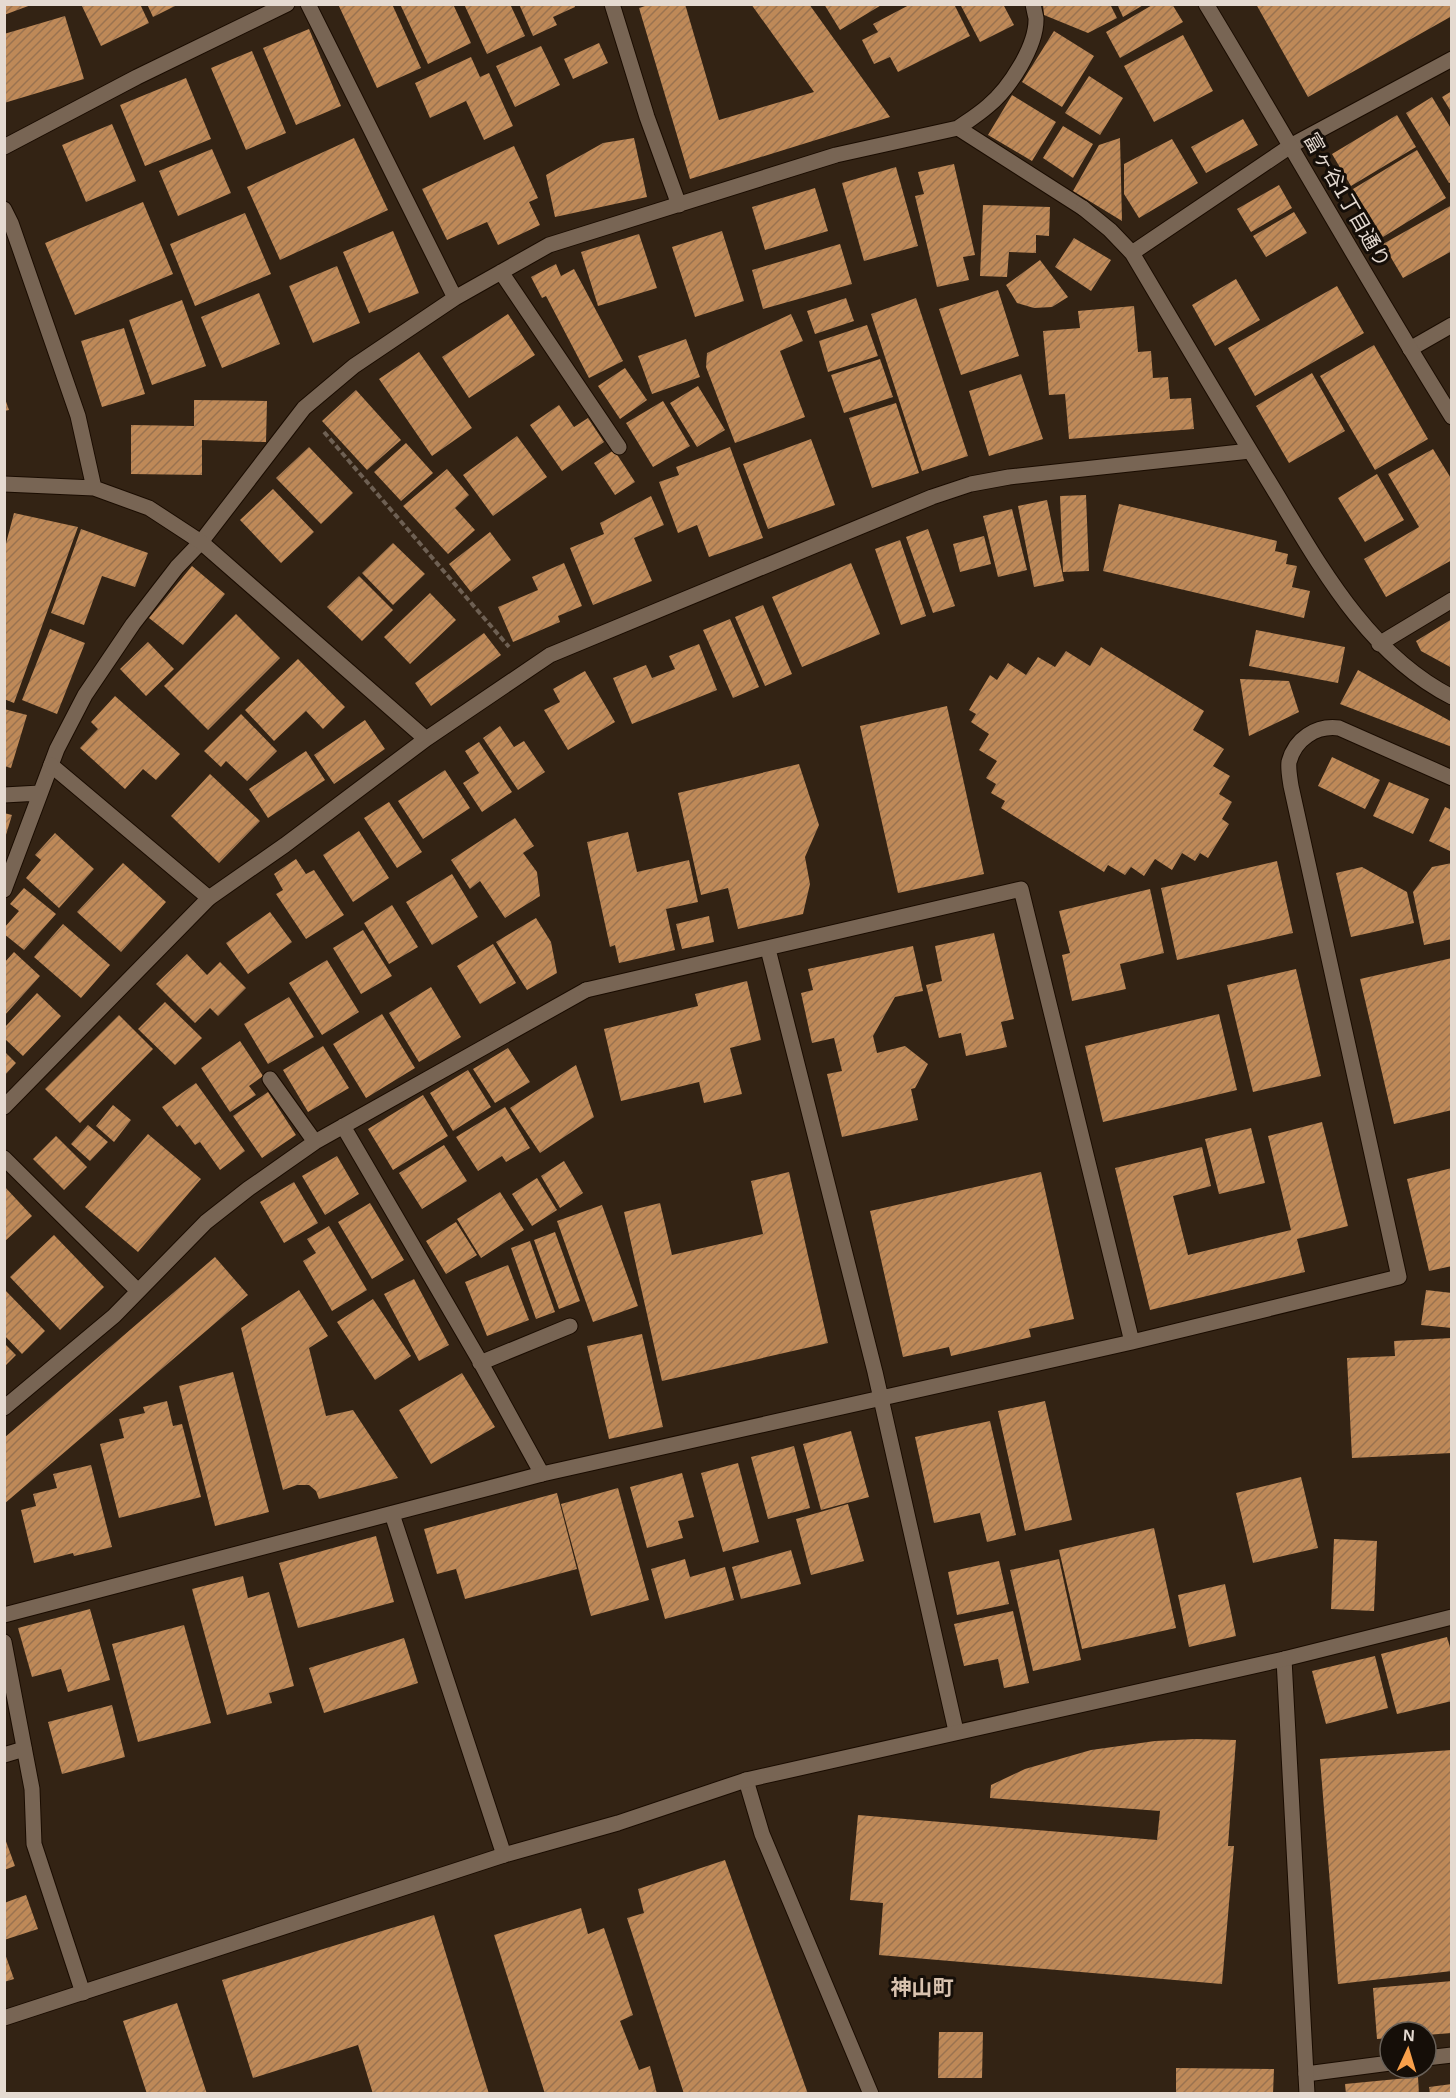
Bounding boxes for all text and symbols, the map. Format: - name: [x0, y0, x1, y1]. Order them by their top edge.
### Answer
- street label: 富ヶ谷1丁目通り: [1300, 129, 1394, 271]
- district label: 神山町: [891, 1976, 954, 1999]
- north arrow: [1378, 2020, 1438, 2080]
- text: N: [1403, 2027, 1415, 2044]

